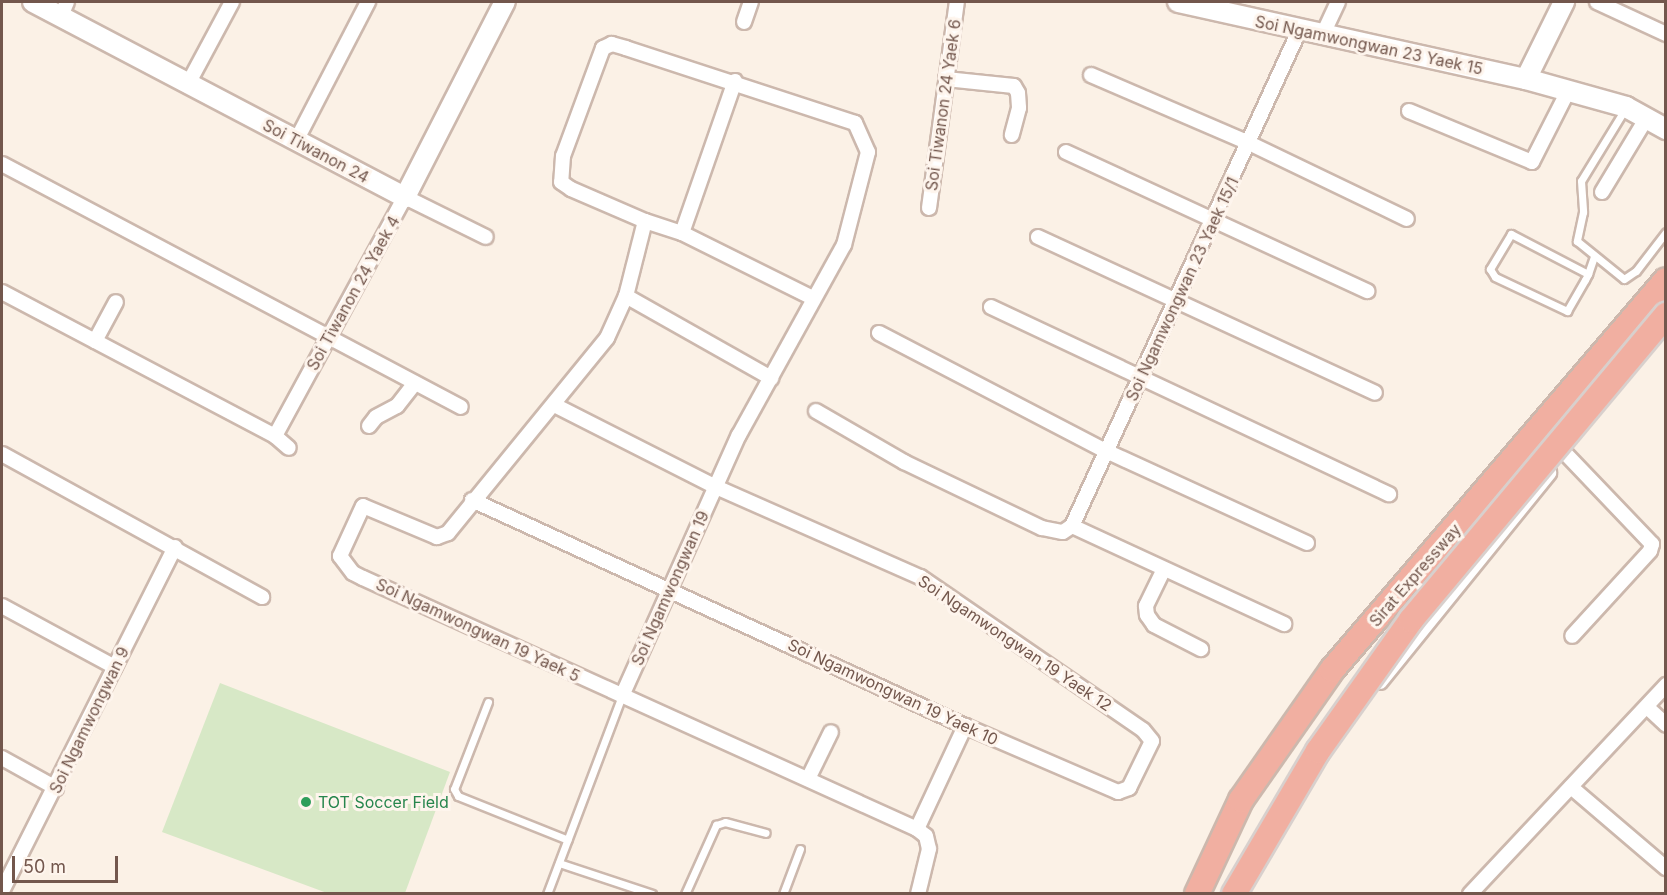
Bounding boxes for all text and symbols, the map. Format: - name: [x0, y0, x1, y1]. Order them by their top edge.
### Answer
- street label: Soi Ngamwongwan 23 Yaek 15: [1253, 11, 1485, 79]
- street label: Soi Tiwanon 24 Yaek 6: [921, 18, 965, 192]
- street label: Soi Tiwanon 24: [260, 115, 372, 187]
- street label: Soi Ngamwongwan 23 Yaek 15/1: [1122, 174, 1242, 404]
- street label: Soi Tiwanon 24 Yaek 4: [303, 212, 403, 374]
- street label: Soi Ngamwongwan 19: [627, 508, 713, 668]
- street label: Sirat Expressway: [1365, 520, 1465, 630]
- street label: Soi Ngamwongwan 19 Yaek 12: [915, 571, 1115, 715]
- street label: Soi Ngamwongwan 19 Yaek 5: [373, 574, 583, 686]
- street label: Soi Ngamwongwan 19 Yaek 10: [785, 635, 1001, 749]
- street label: Soi Ngamwongwan 9: [45, 644, 133, 796]
- place label: TOT Soccer Field: [318, 792, 449, 812]
- marker: TOT Soccer Field: [299, 795, 313, 809]
- scale bar: [15, 844, 122, 882]
- text: 50 m: [23, 856, 66, 877]

